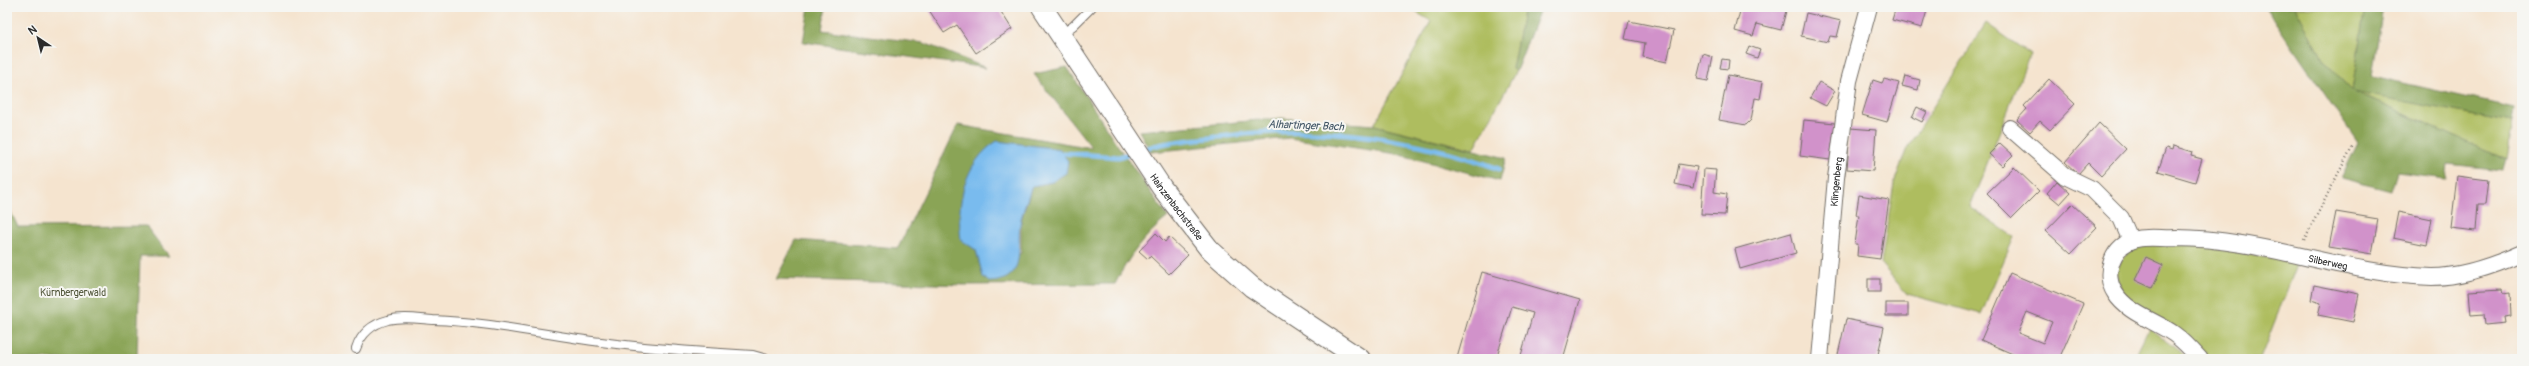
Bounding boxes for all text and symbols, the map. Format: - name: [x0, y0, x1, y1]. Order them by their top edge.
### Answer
- north arrow: [18, 18, 58, 58]
- text: N: [26, 22, 40, 38]
- water label: Alhartinger Bach: [1268, 118, 1345, 133]
- street label: Klingenberg: [1829, 156, 1846, 207]
- street label: Hainzenbachstraße: [1147, 172, 1205, 243]
- street label: Silberweg: [2307, 253, 2349, 273]
- park label: Kürnbergerwald: [40, 287, 106, 299]

